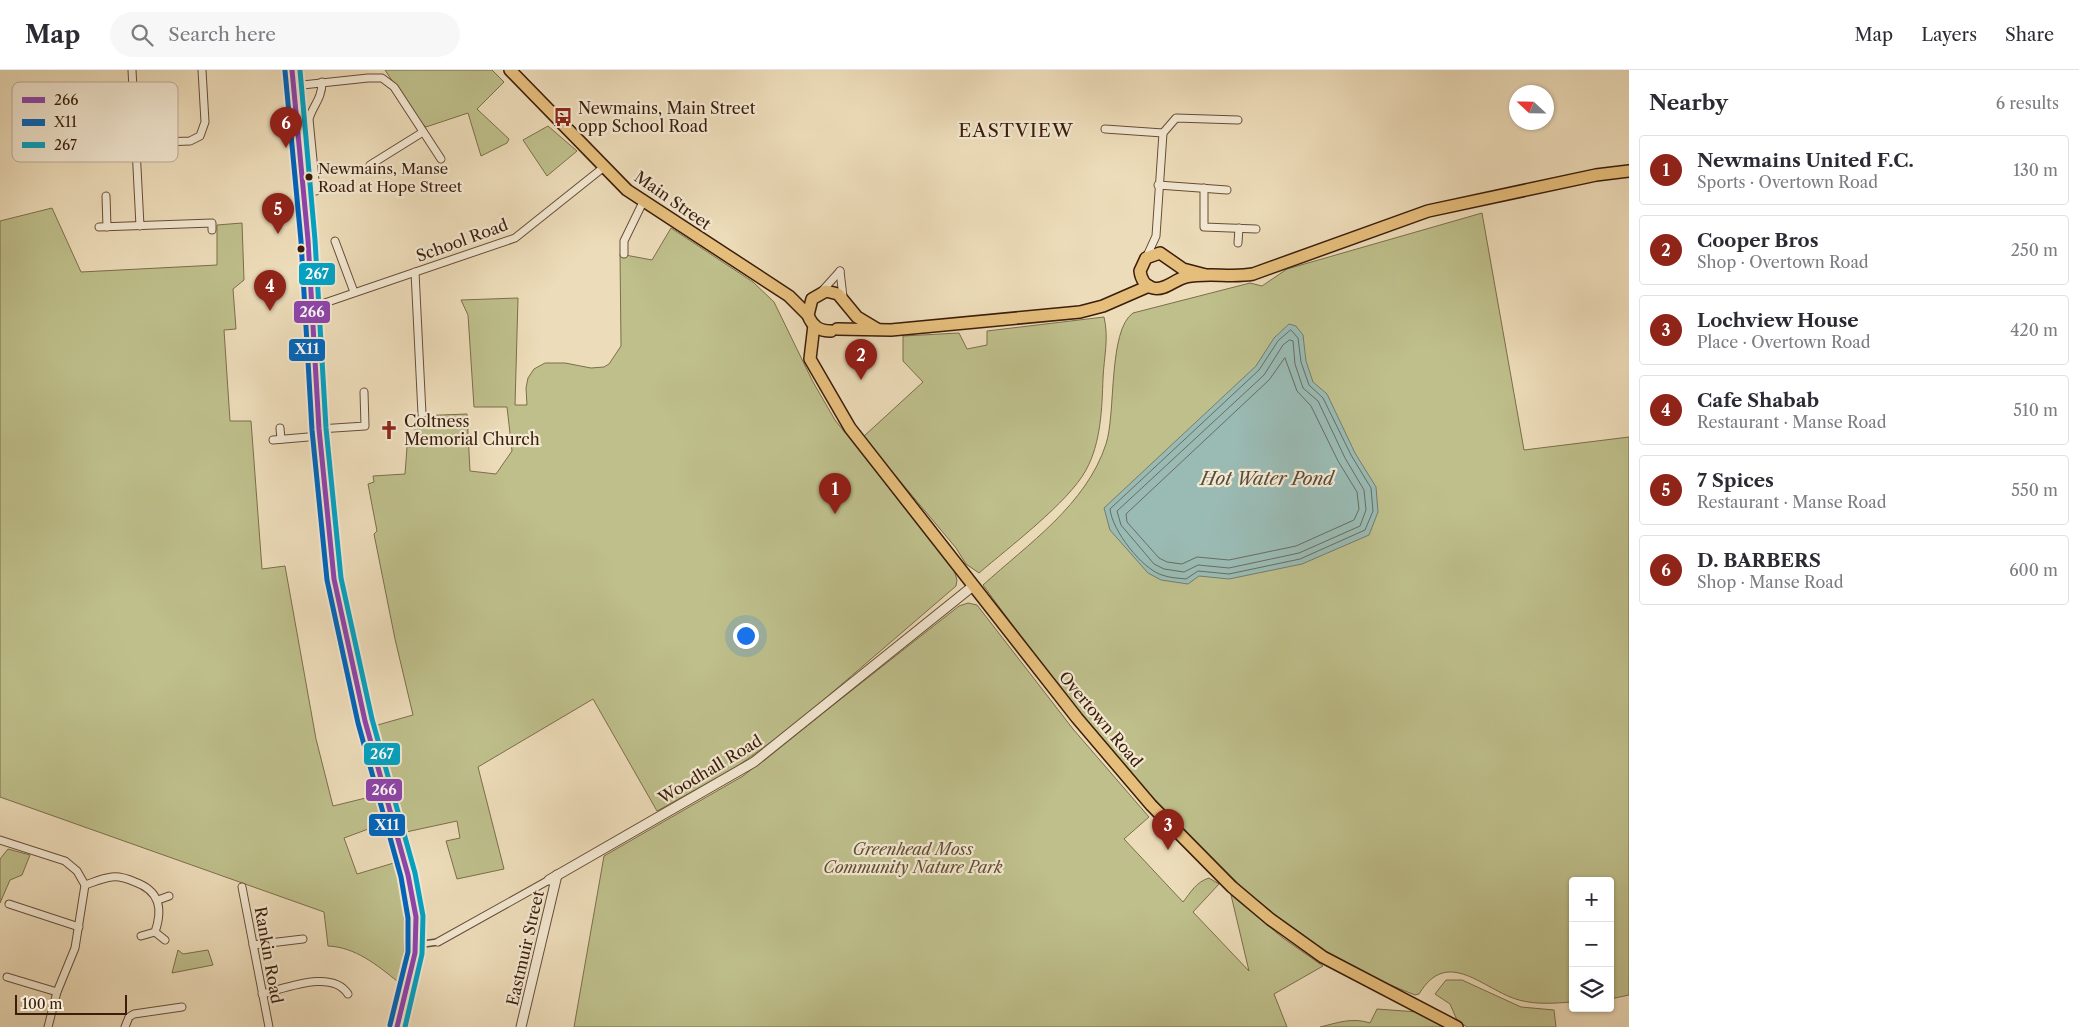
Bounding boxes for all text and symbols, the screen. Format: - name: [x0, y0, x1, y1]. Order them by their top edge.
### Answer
- search box: [110, 12, 460, 57]
- text: Map: [25, 20, 80, 49]
- icon: search: [128, 21, 156, 49]
- text: Search here: [168, 23, 276, 46]
- text: Map: [1855, 24, 1893, 46]
- text: Layers: [1921, 24, 1977, 46]
- text: Share: [2005, 24, 2054, 46]
- legend: [12, 82, 178, 162]
- north arrow: [1509, 85, 1554, 130]
- text: Nearby: [1649, 90, 1728, 115]
- text: 266: [54, 91, 78, 109]
- text: 6 results: [1996, 93, 2059, 113]
- place label: Newmains, Main Street opp School Road: [578, 98, 756, 136]
- bus stop icon: Newmains, Main Street opp School Road: [552, 106, 574, 128]
- pin: 6: [270, 107, 302, 148]
- text: X11: [53, 113, 77, 131]
- district label: EASTVIEW: [958, 119, 1074, 142]
- text: 267: [54, 136, 77, 154]
- text: Newmains United F.C.: [1697, 149, 1914, 172]
- place label: Newmains, Manse Road at Hope Street: [318, 159, 463, 196]
- text: 1: [1662, 160, 1670, 180]
- text: 130 m: [2013, 160, 2058, 180]
- street label: Main Street: [631, 166, 715, 234]
- marker: Newmains, Manse Road at Hope Street: [304, 172, 314, 182]
- text: Sports · Overtown Road: [1697, 172, 1878, 192]
- pin: 5: [262, 193, 294, 234]
- street label: School Road: [413, 214, 511, 266]
- text: Cooper Bros: [1697, 229, 1818, 252]
- text: 2: [1661, 240, 1671, 260]
- text: 250 m: [2011, 240, 2058, 260]
- unlabelled marker: [296, 244, 306, 254]
- text: Shop · Overtown Road: [1697, 252, 1869, 272]
- line badge: 267: [298, 262, 336, 286]
- text: 267: [305, 265, 330, 283]
- pin: 4: [254, 270, 286, 311]
- line badge: 266: [293, 300, 331, 324]
- text: 266: [300, 303, 325, 321]
- text: Lochview House: [1697, 309, 1859, 332]
- text: 3: [1661, 320, 1671, 340]
- text: 420 m: [2010, 320, 2058, 340]
- text: Place · Overtown Road: [1697, 332, 1870, 352]
- line badge: X11: [288, 338, 326, 362]
- pin: 2: [845, 339, 877, 380]
- text: X11: [294, 340, 320, 358]
- text: Cafe Shabab: [1697, 389, 1819, 412]
- text: 4: [1661, 400, 1671, 420]
- text: 510 m: [2013, 400, 2058, 420]
- place label: Coltness Memorial Church: [404, 411, 540, 449]
- text: Restaurant · Manse Road: [1697, 412, 1886, 432]
- church icon: Coltness Memorial Church: [378, 419, 400, 441]
- water label: Hot Water Pond: [1198, 468, 1336, 490]
- text: 7 Spices: [1697, 469, 1774, 492]
- pin: 1: [819, 473, 851, 514]
- text: 5: [1662, 480, 1670, 500]
- text: 550 m: [2011, 480, 2058, 500]
- text: Restaurant · Manse Road: [1697, 492, 1886, 512]
- text: D. BARBERS: [1697, 549, 1821, 572]
- text: 6: [1661, 560, 1671, 580]
- text: 600 m: [2009, 560, 2058, 580]
- text: Shop · Manse Road: [1697, 572, 1844, 592]
- your location: [733, 623, 759, 649]
- street label: Overtown Road: [1055, 667, 1147, 771]
- street label: Woodhall Road: [654, 730, 766, 808]
- line badge: 267: [363, 742, 401, 766]
- text: 267: [370, 745, 395, 763]
- line badge: 266: [365, 778, 403, 802]
- text: 266: [372, 781, 397, 799]
- pin: 3: [1152, 809, 1184, 850]
- line badge: X11: [368, 813, 406, 837]
- text: X11: [374, 816, 400, 834]
- park label: Greenhead Moss Community Nature Park: [823, 839, 1003, 877]
- map controls: [1569, 877, 1614, 1012]
- button: +: [1569, 877, 1614, 922]
- street label: Eastmuir Street: [502, 888, 548, 1008]
- street label: Rankin Road: [251, 905, 287, 1005]
- button: −: [1569, 922, 1614, 967]
- button: layers: [1569, 967, 1614, 1012]
- scale bar: [15, 992, 128, 1015]
- text: 100 m: [22, 995, 62, 1013]

